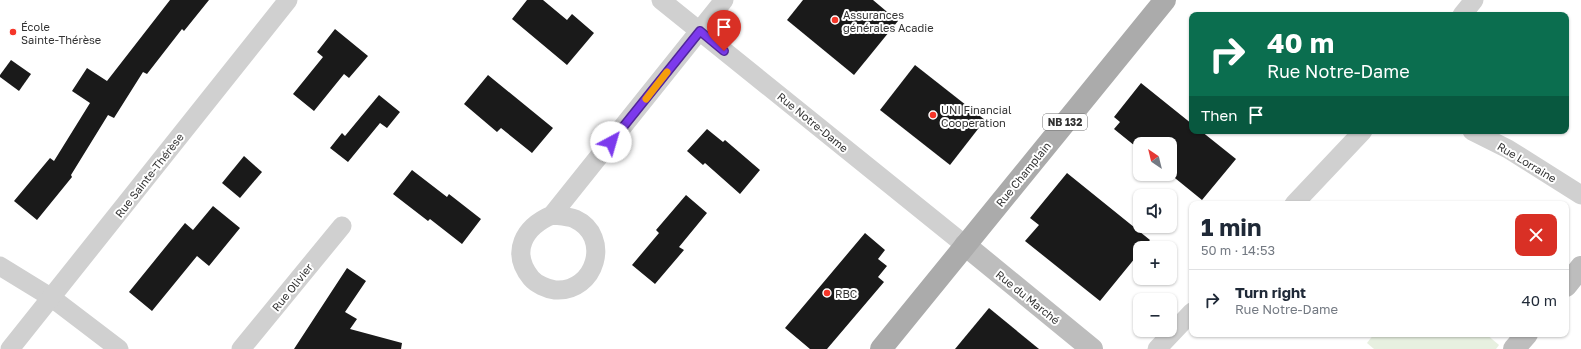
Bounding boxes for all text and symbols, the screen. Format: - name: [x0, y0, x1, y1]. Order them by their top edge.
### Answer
- place label: Assurances générales Acadie: [843, 8, 934, 34]
- pin: [707, 10, 741, 51]
- marker: Assurances générales Acadie: [830, 15, 840, 25]
- icon: arrive: [713, 16, 735, 38]
- place label: École Sainte-Thérèse: [21, 20, 101, 46]
- text: 40 m: [1267, 26, 1334, 59]
- marker: École Sainte-Thérèse: [8, 27, 18, 37]
- icon: right: [1201, 28, 1253, 80]
- text: Rue Notre-Dame: [1267, 60, 1410, 82]
- street label: Rue Notre-Dame: [775, 90, 851, 154]
- place label: UNI Financial Cooperation: [941, 103, 1012, 129]
- icon: arrive: [1245, 104, 1267, 126]
- text: Then: [1201, 106, 1237, 124]
- marker: UNI Financial Cooperation: [928, 110, 938, 120]
- road number: NB 132: [1043, 114, 1087, 130]
- position arrow: [590, 121, 632, 163]
- street label: Rue Sainte-Thérèse: [112, 130, 186, 220]
- north arrow: [1133, 137, 1177, 181]
- map controls: [1133, 137, 1177, 337]
- street label: Rue Champlain: [993, 139, 1053, 209]
- street label: Rue Lorraine: [1495, 139, 1559, 185]
- button: sound: [1133, 189, 1177, 233]
- text: 1 min: [1201, 212, 1261, 241]
- button: close: [1515, 214, 1557, 256]
- button: +: [1133, 241, 1177, 285]
- text: 50 m · 14:53: [1201, 242, 1275, 258]
- street label: Rue Olivier: [269, 260, 316, 313]
- street label: Rue du Marché: [994, 267, 1062, 327]
- text: Turn right: [1235, 283, 1306, 301]
- place label: RBC: [835, 287, 857, 300]
- marker: RBC: [822, 288, 832, 298]
- icon: right: [1201, 289, 1223, 311]
- text: 40 m: [1522, 291, 1557, 309]
- button: −: [1133, 293, 1177, 337]
- text: Rue Notre-Dame: [1235, 301, 1338, 317]

